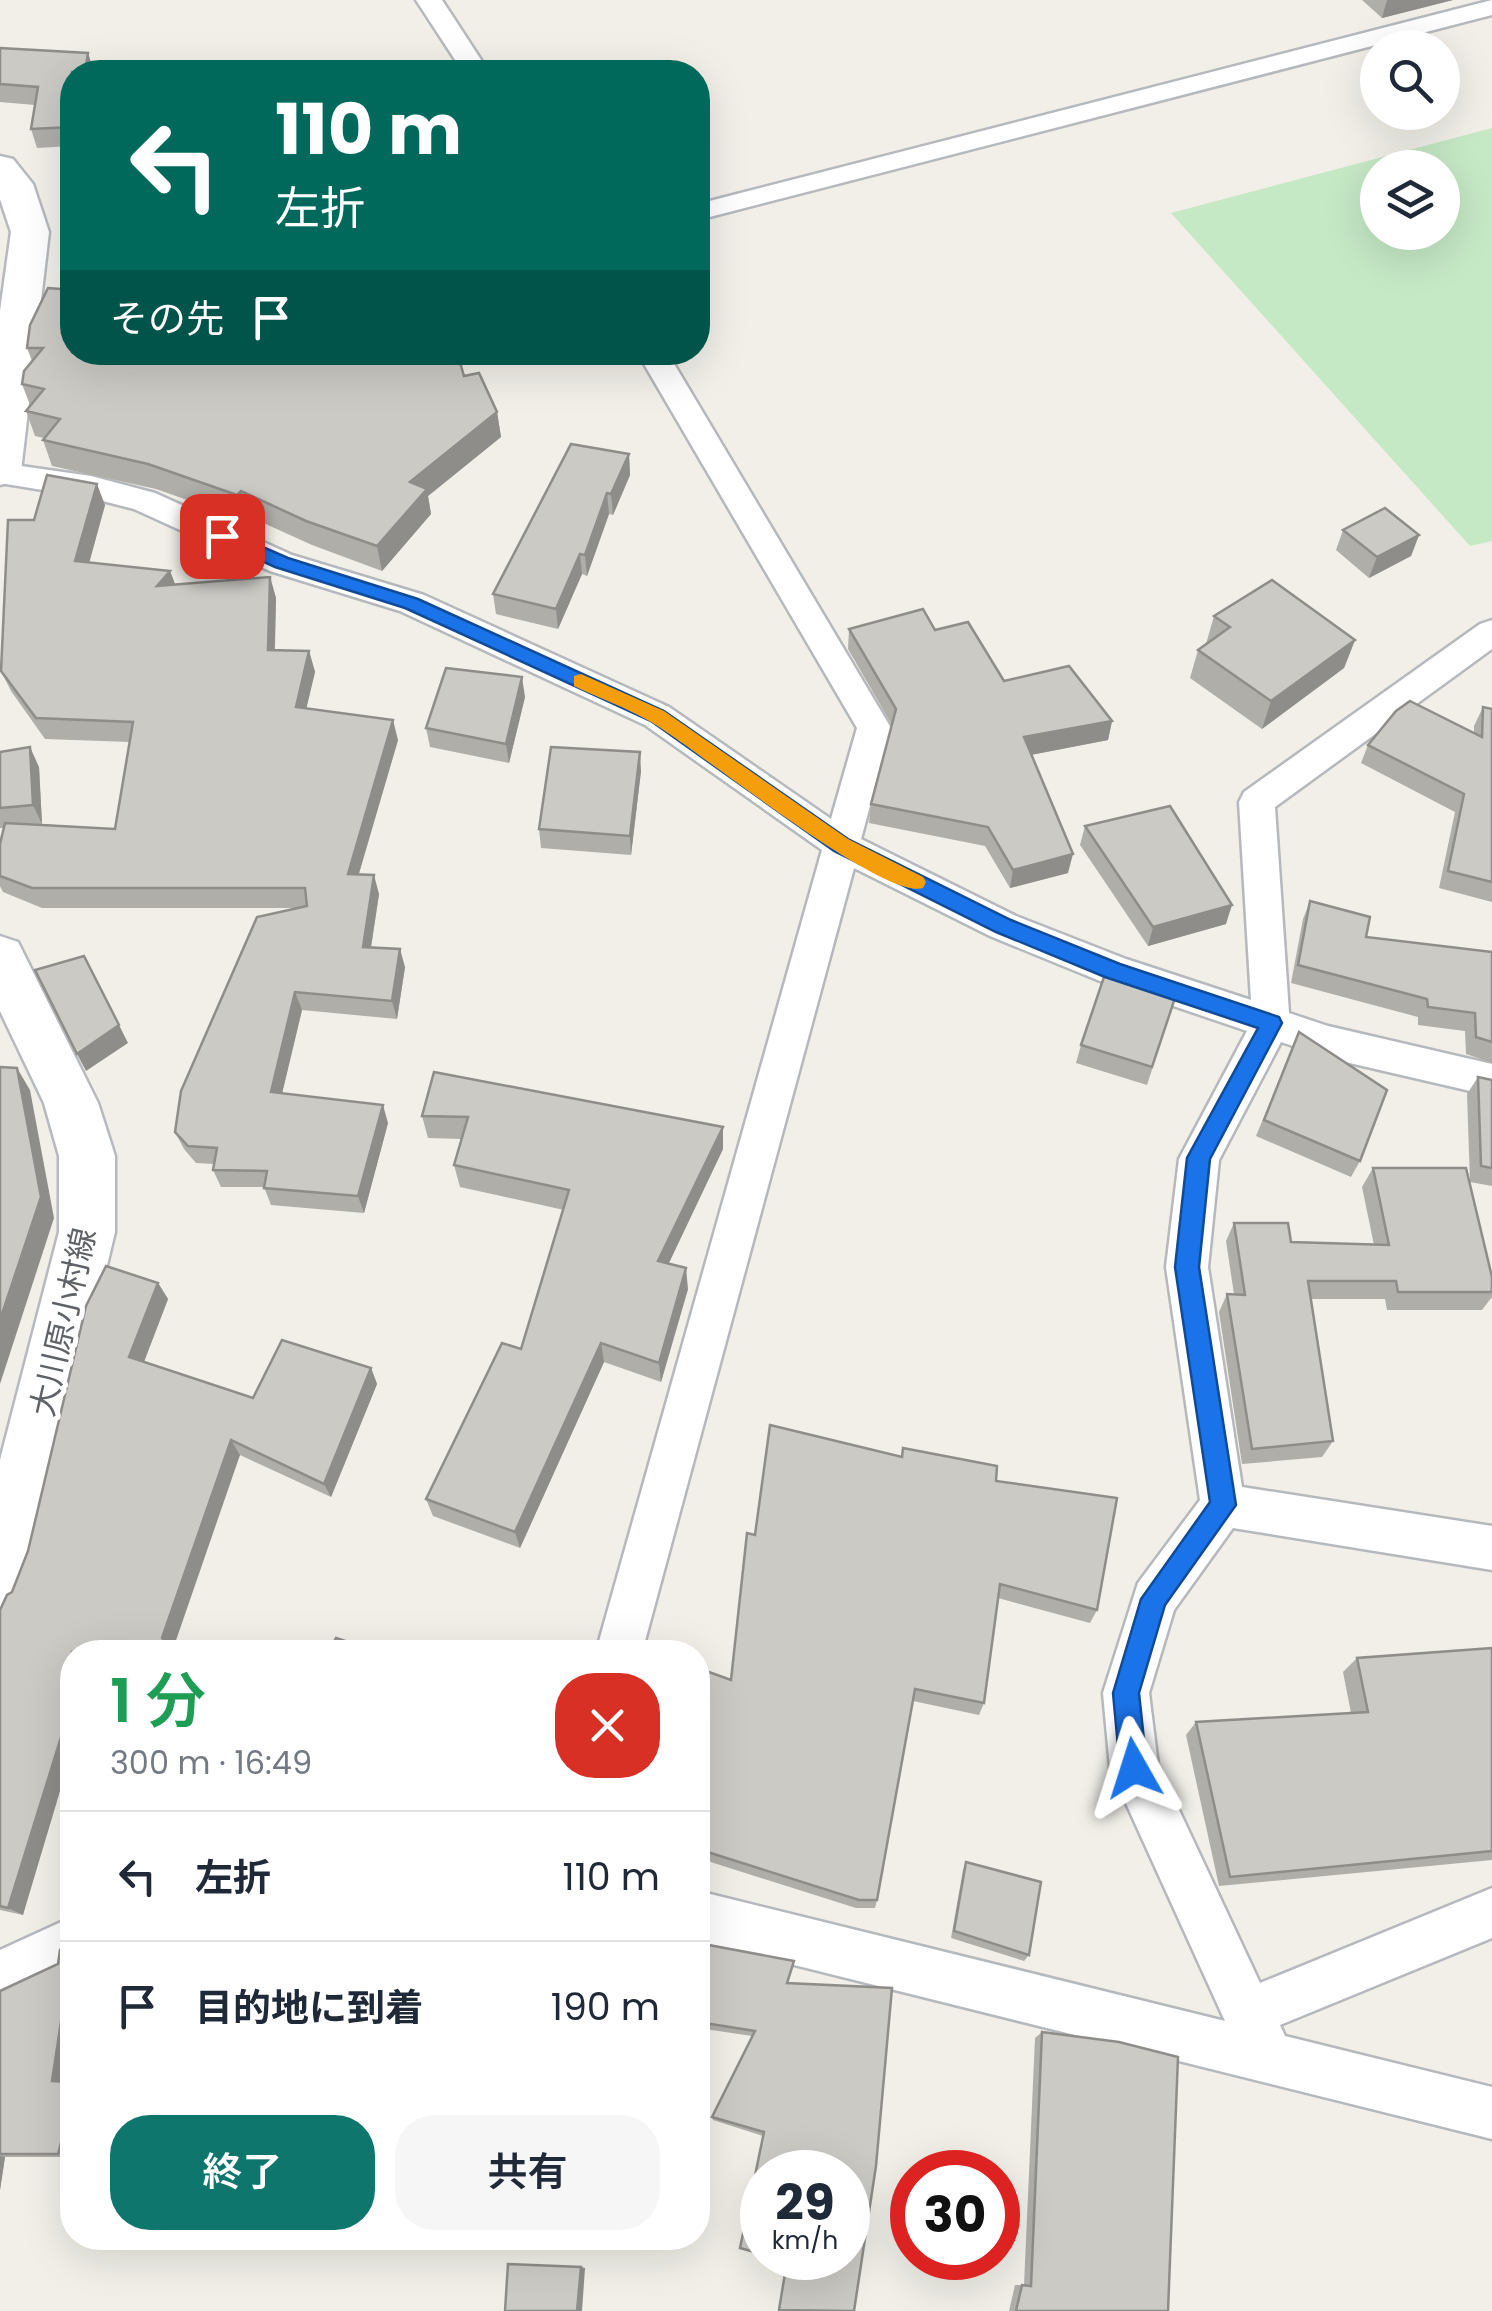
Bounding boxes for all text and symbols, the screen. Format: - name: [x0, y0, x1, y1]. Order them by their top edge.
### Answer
- map controls: [1360, 30, 1460, 250]
- button: search: [1360, 30, 1460, 130]
- text: 110 m: [275, 80, 462, 179]
- icon: left: [110, 100, 240, 230]
- button: layers: [1360, 150, 1460, 250]
- text: 左折: [275, 177, 365, 240]
- icon: arrive: [244, 290, 299, 345]
- text: その先: [110, 292, 224, 345]
- pin: [180, 494, 265, 579]
- icon: arrive: [195, 509, 250, 564]
- street label: 大川原小村線: [19, 1223, 107, 1421]
- text: 1 分: [110, 1659, 206, 1743]
- button: close: [555, 1673, 660, 1778]
- position arrow: [1082, 1716, 1186, 1820]
- text: 300 m · 16:49: [110, 1740, 312, 1785]
- icon: left: [110, 1849, 165, 1904]
- text: 110 m: [563, 1850, 660, 1903]
- text: 左折: [195, 1851, 271, 1904]
- icon: arrive: [110, 1979, 165, 2034]
- text: 190 m: [551, 1980, 660, 2033]
- text: 目的地に到着: [195, 1981, 423, 2034]
- button: 終了: [110, 2115, 375, 2230]
- button: 共有: [395, 2115, 660, 2230]
- speed limit sign: 30: [890, 2150, 1020, 2280]
- text: 29: [775, 2167, 835, 2238]
- text: km/h: [772, 2223, 838, 2258]

